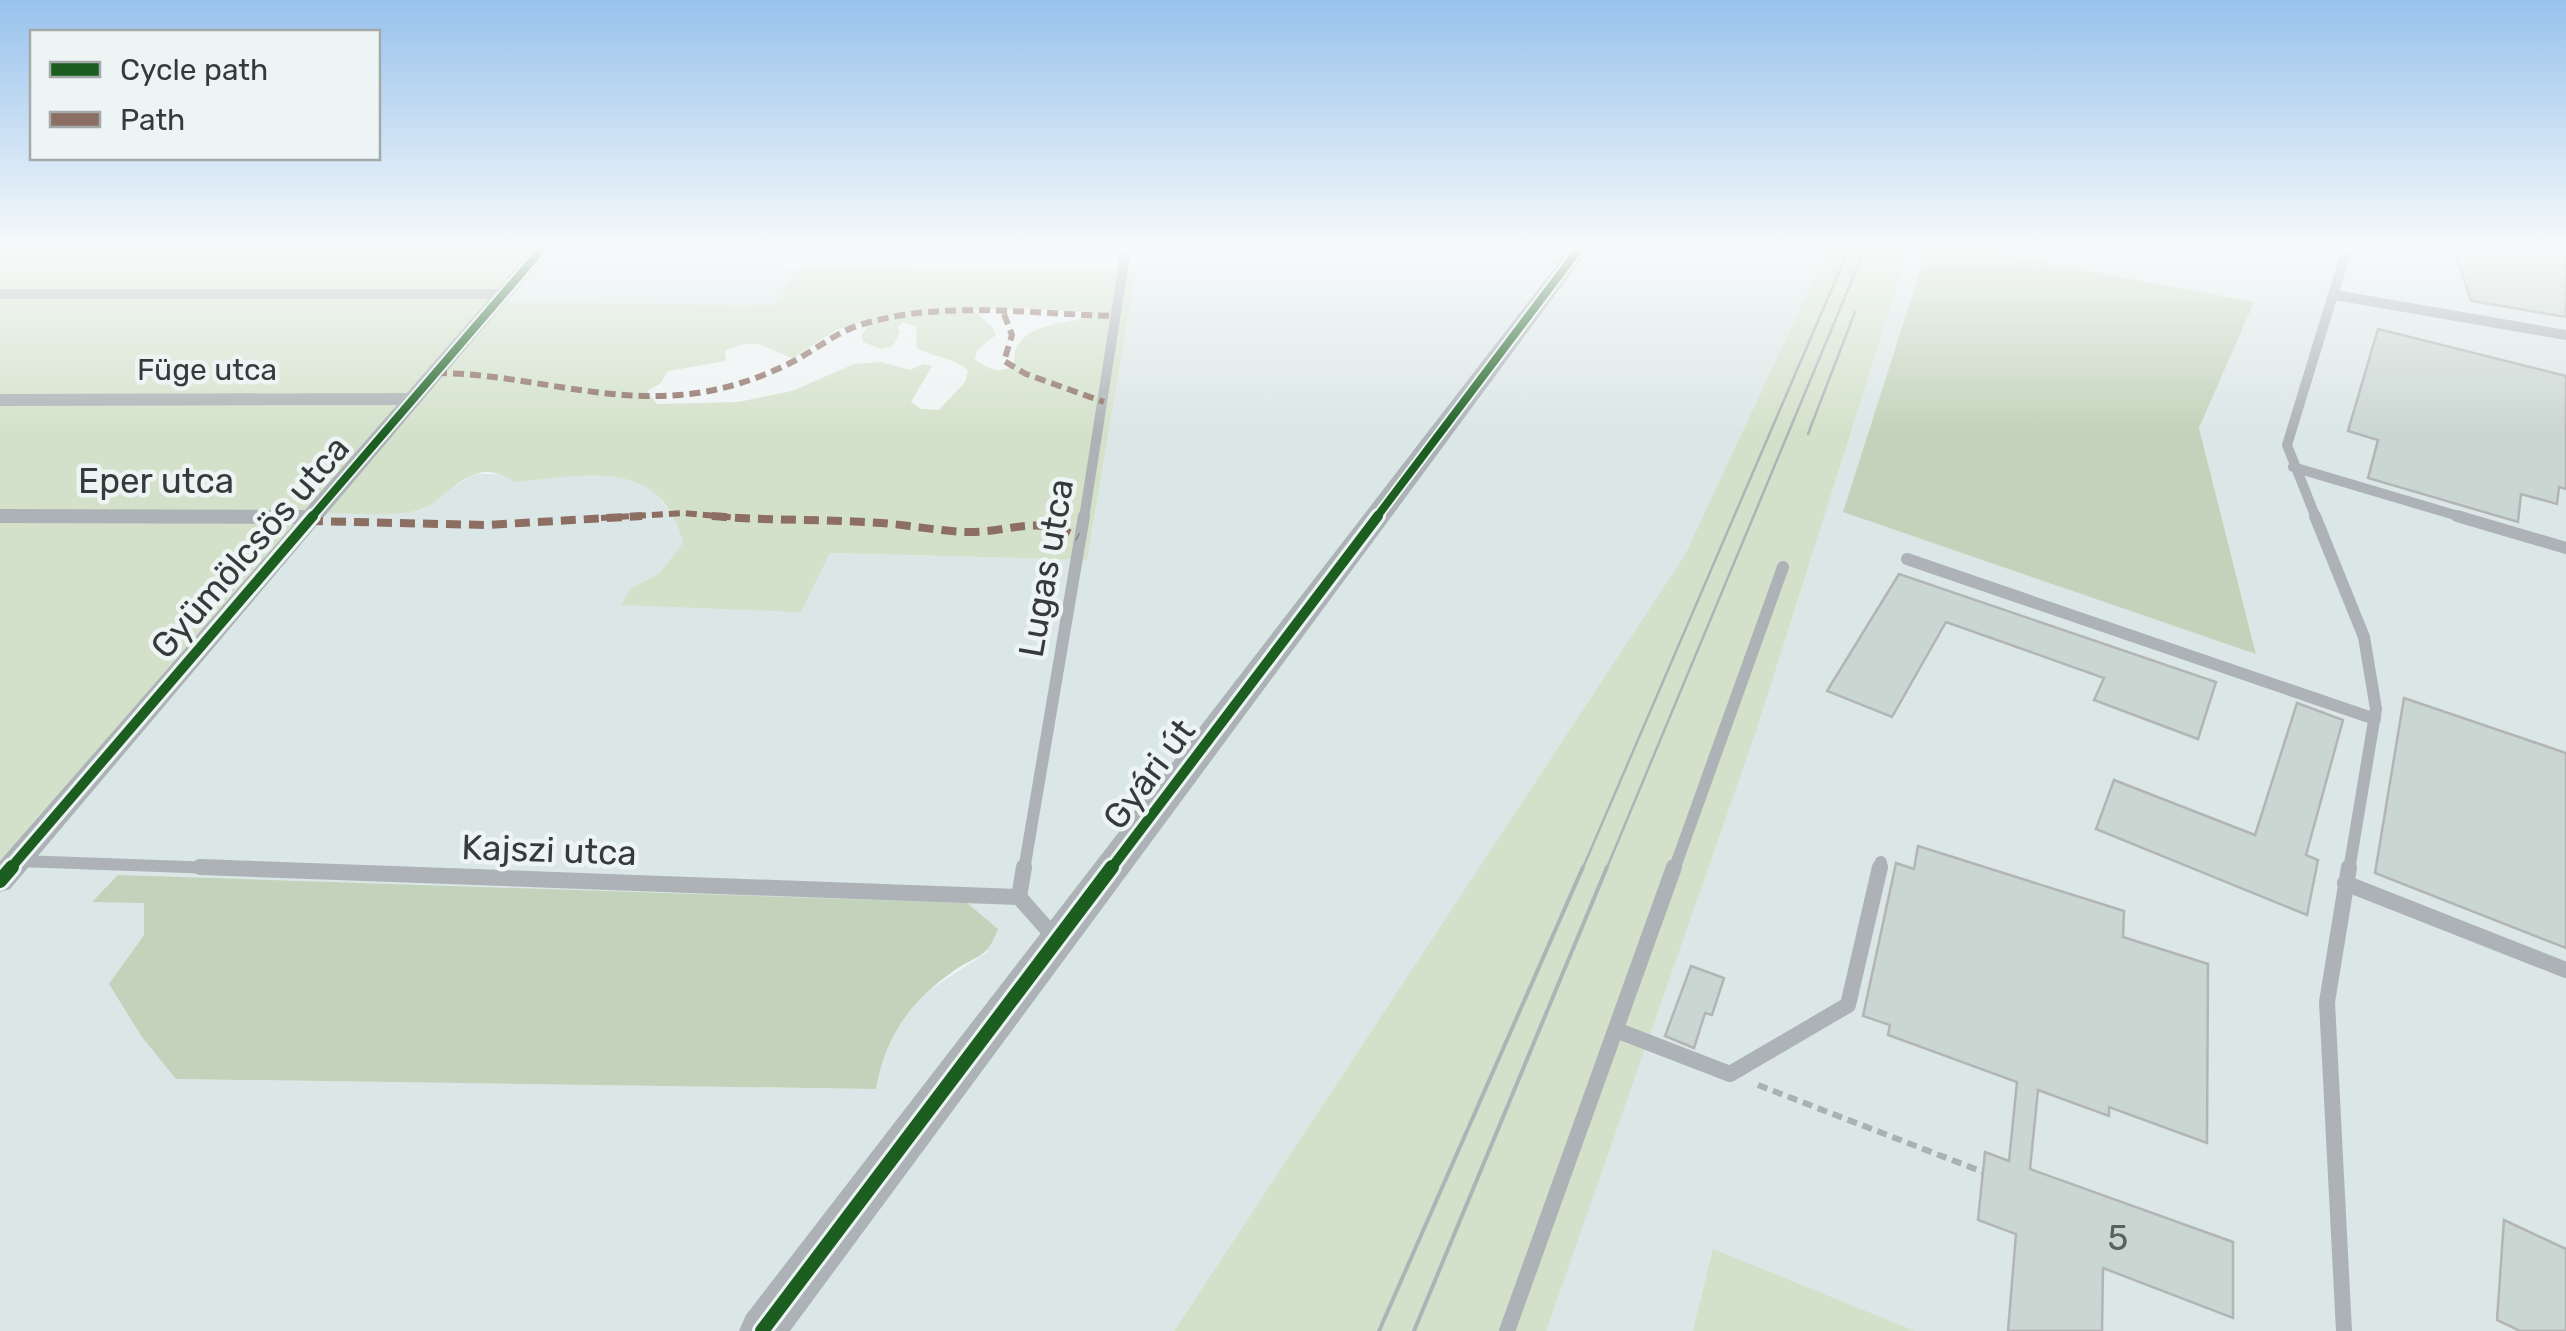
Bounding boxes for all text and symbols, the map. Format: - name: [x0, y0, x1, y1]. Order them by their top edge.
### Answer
- legend: [30, 30, 380, 160]
- text: Cycle path: [120, 52, 268, 88]
- text: Path: [120, 102, 185, 138]
- street label: Füge utca: [137, 352, 277, 388]
- street label: Gyümölcsös utca: [142, 427, 358, 667]
- street label: Eper utca: [78, 460, 234, 502]
- street label: Lugas utca: [1010, 476, 1082, 660]
- street label: Gyári út: [1094, 711, 1204, 837]
- street label: Kajszi utca: [461, 826, 637, 874]
- house number: 5: [2108, 1217, 2128, 1259]

